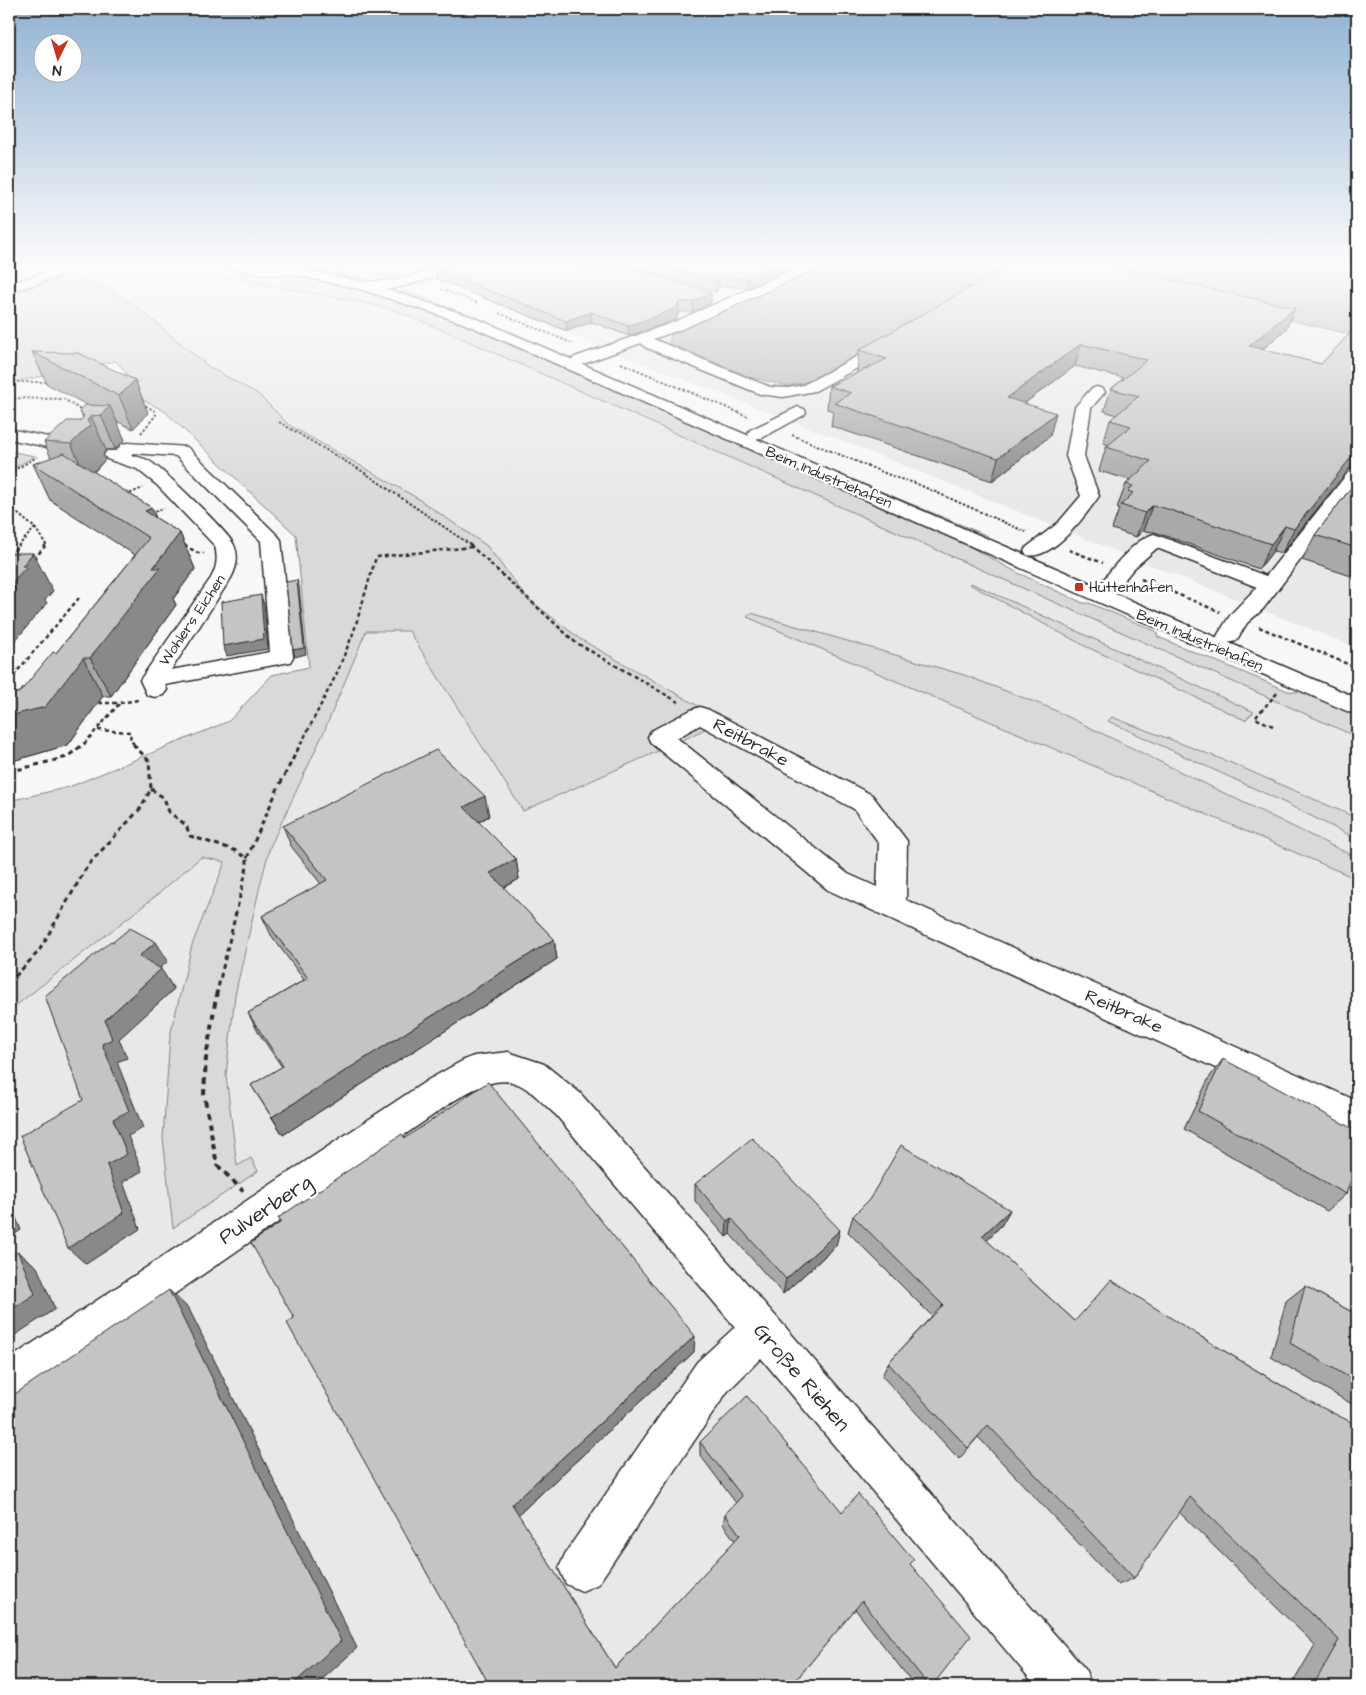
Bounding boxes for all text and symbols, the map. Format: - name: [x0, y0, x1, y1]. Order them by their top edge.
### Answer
- north arrow: [32, 32, 82, 82]
- text: N: [51, 60, 62, 80]
- street label: Beim Industriehafen: [762, 441, 896, 514]
- street label: Wohlers Eichen: [154, 570, 231, 670]
- place label: Hüttenhafen: [1089, 577, 1174, 598]
- marker: Hüttenhafen: [1073, 581, 1085, 593]
- street label: Beim Industriehafen: [1133, 604, 1267, 677]
- street label: Reitbrake: [708, 712, 793, 773]
- street label: Reitbrake: [1081, 983, 1167, 1040]
- street label: Pulverberg: [213, 1167, 319, 1253]
- street label: Große Riehen: [747, 1317, 857, 1438]

